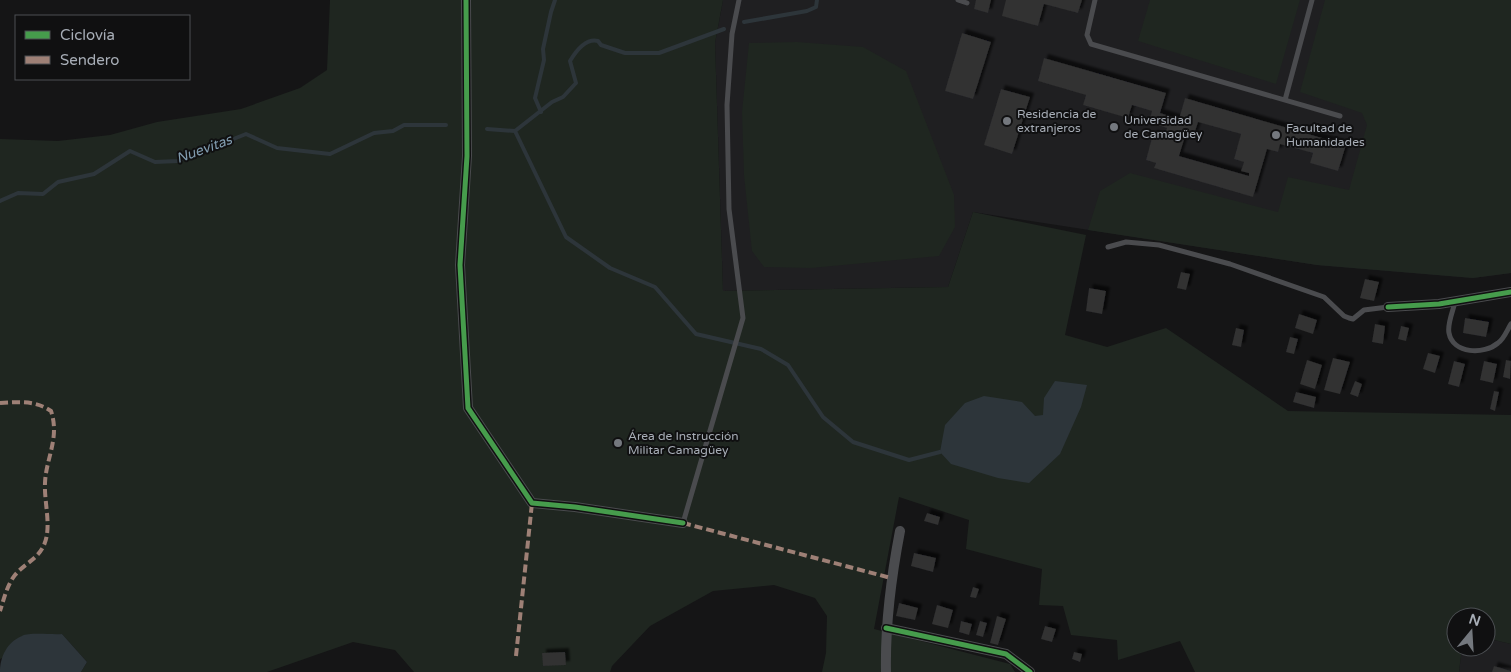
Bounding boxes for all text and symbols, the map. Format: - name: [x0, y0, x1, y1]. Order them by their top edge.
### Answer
- legend: [15, 15, 190, 80]
- text: Ciclovía: [60, 26, 115, 44]
- text: Sendero: [60, 51, 119, 69]
- place label: Residencia de extranjeros: [1017, 107, 1097, 135]
- place label: Universidad de Camagüey: [1124, 113, 1203, 141]
- marker: Residencia de extranjeros: [1001, 115, 1013, 127]
- marker: Universidad de Camagüey: [1108, 121, 1120, 133]
- place label: Facultad de Humanidades: [1286, 121, 1365, 149]
- marker: Facultad de Humanidades: [1270, 129, 1282, 141]
- water label: Nuevitas: [174, 131, 235, 167]
- place label: Área de Instrucción Militar Camagüey: [628, 429, 739, 457]
- marker: Área de Instrucción Militar Camagüey: [612, 437, 624, 449]
- north arrow: [1446, 607, 1496, 657]
- text: N: [1467, 610, 1483, 630]

